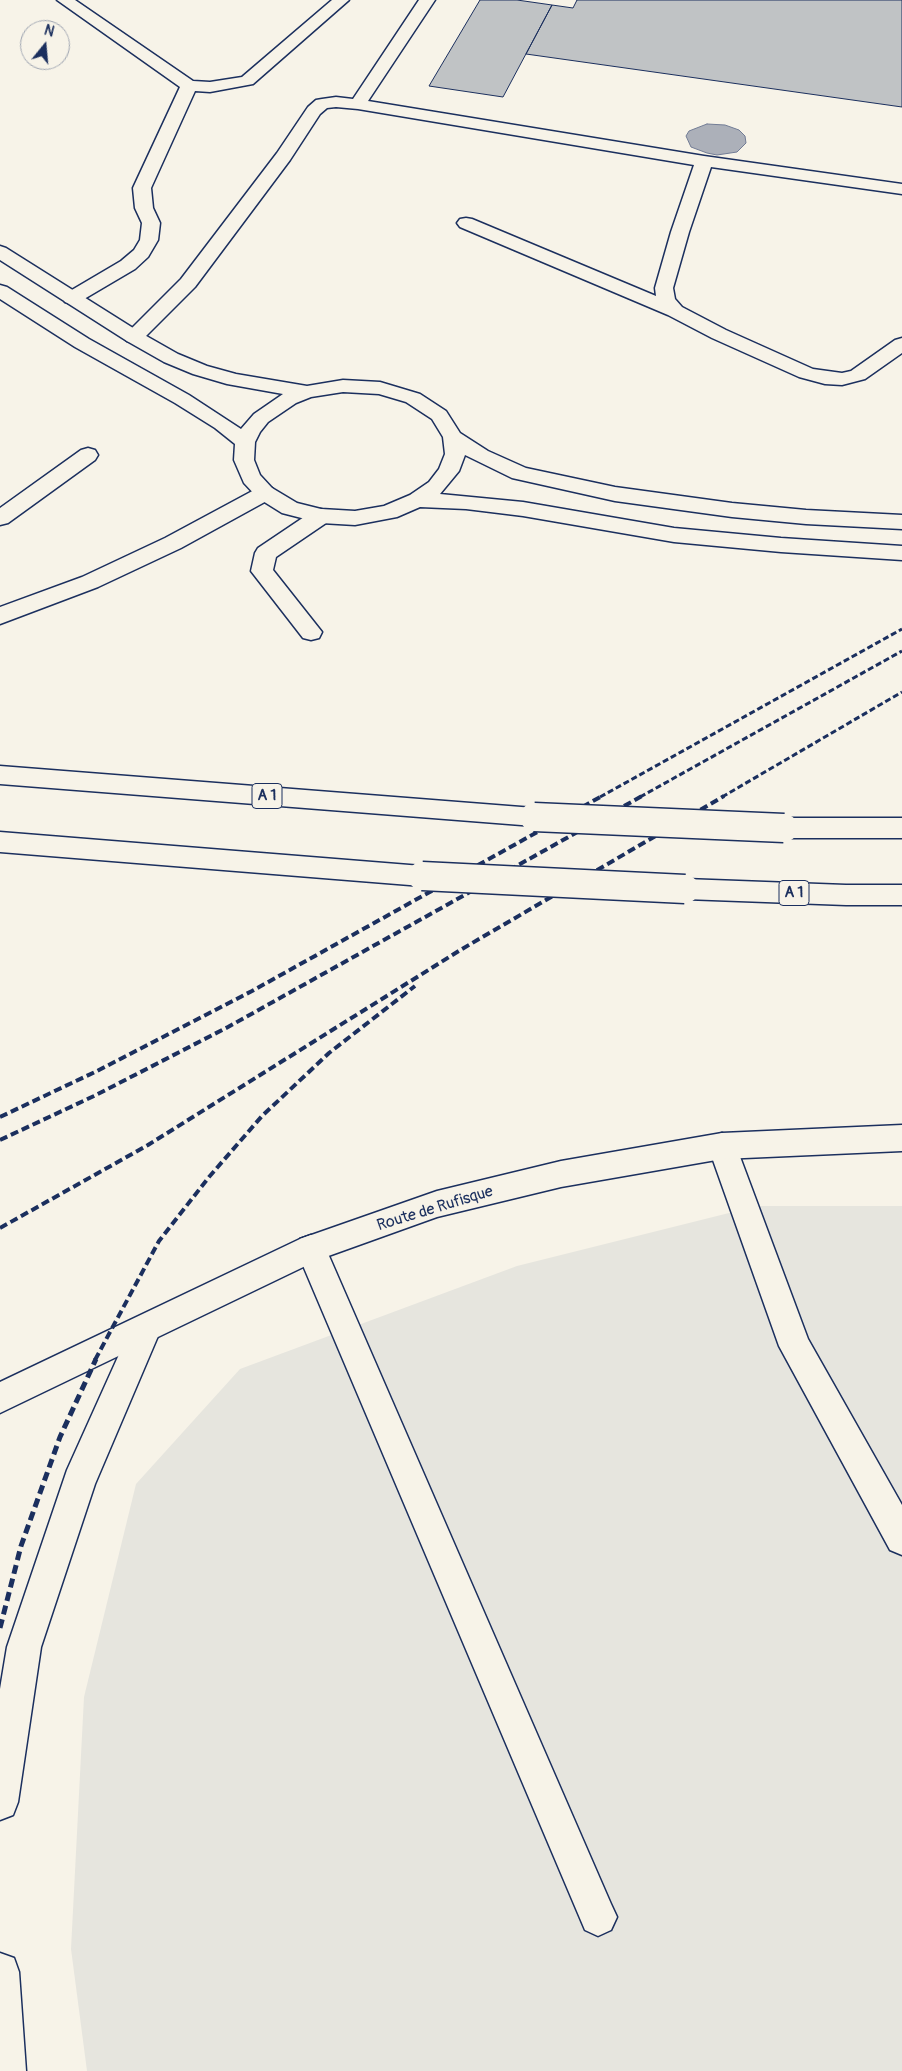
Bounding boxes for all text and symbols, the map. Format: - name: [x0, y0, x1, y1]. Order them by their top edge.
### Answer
- north arrow: [20, 20, 70, 70]
- text: N: [42, 22, 56, 41]
- road number: A 1: [252, 784, 282, 808]
- road number: A 1: [779, 880, 809, 906]
- street label: Route de Rufisque: [375, 1182, 495, 1236]

